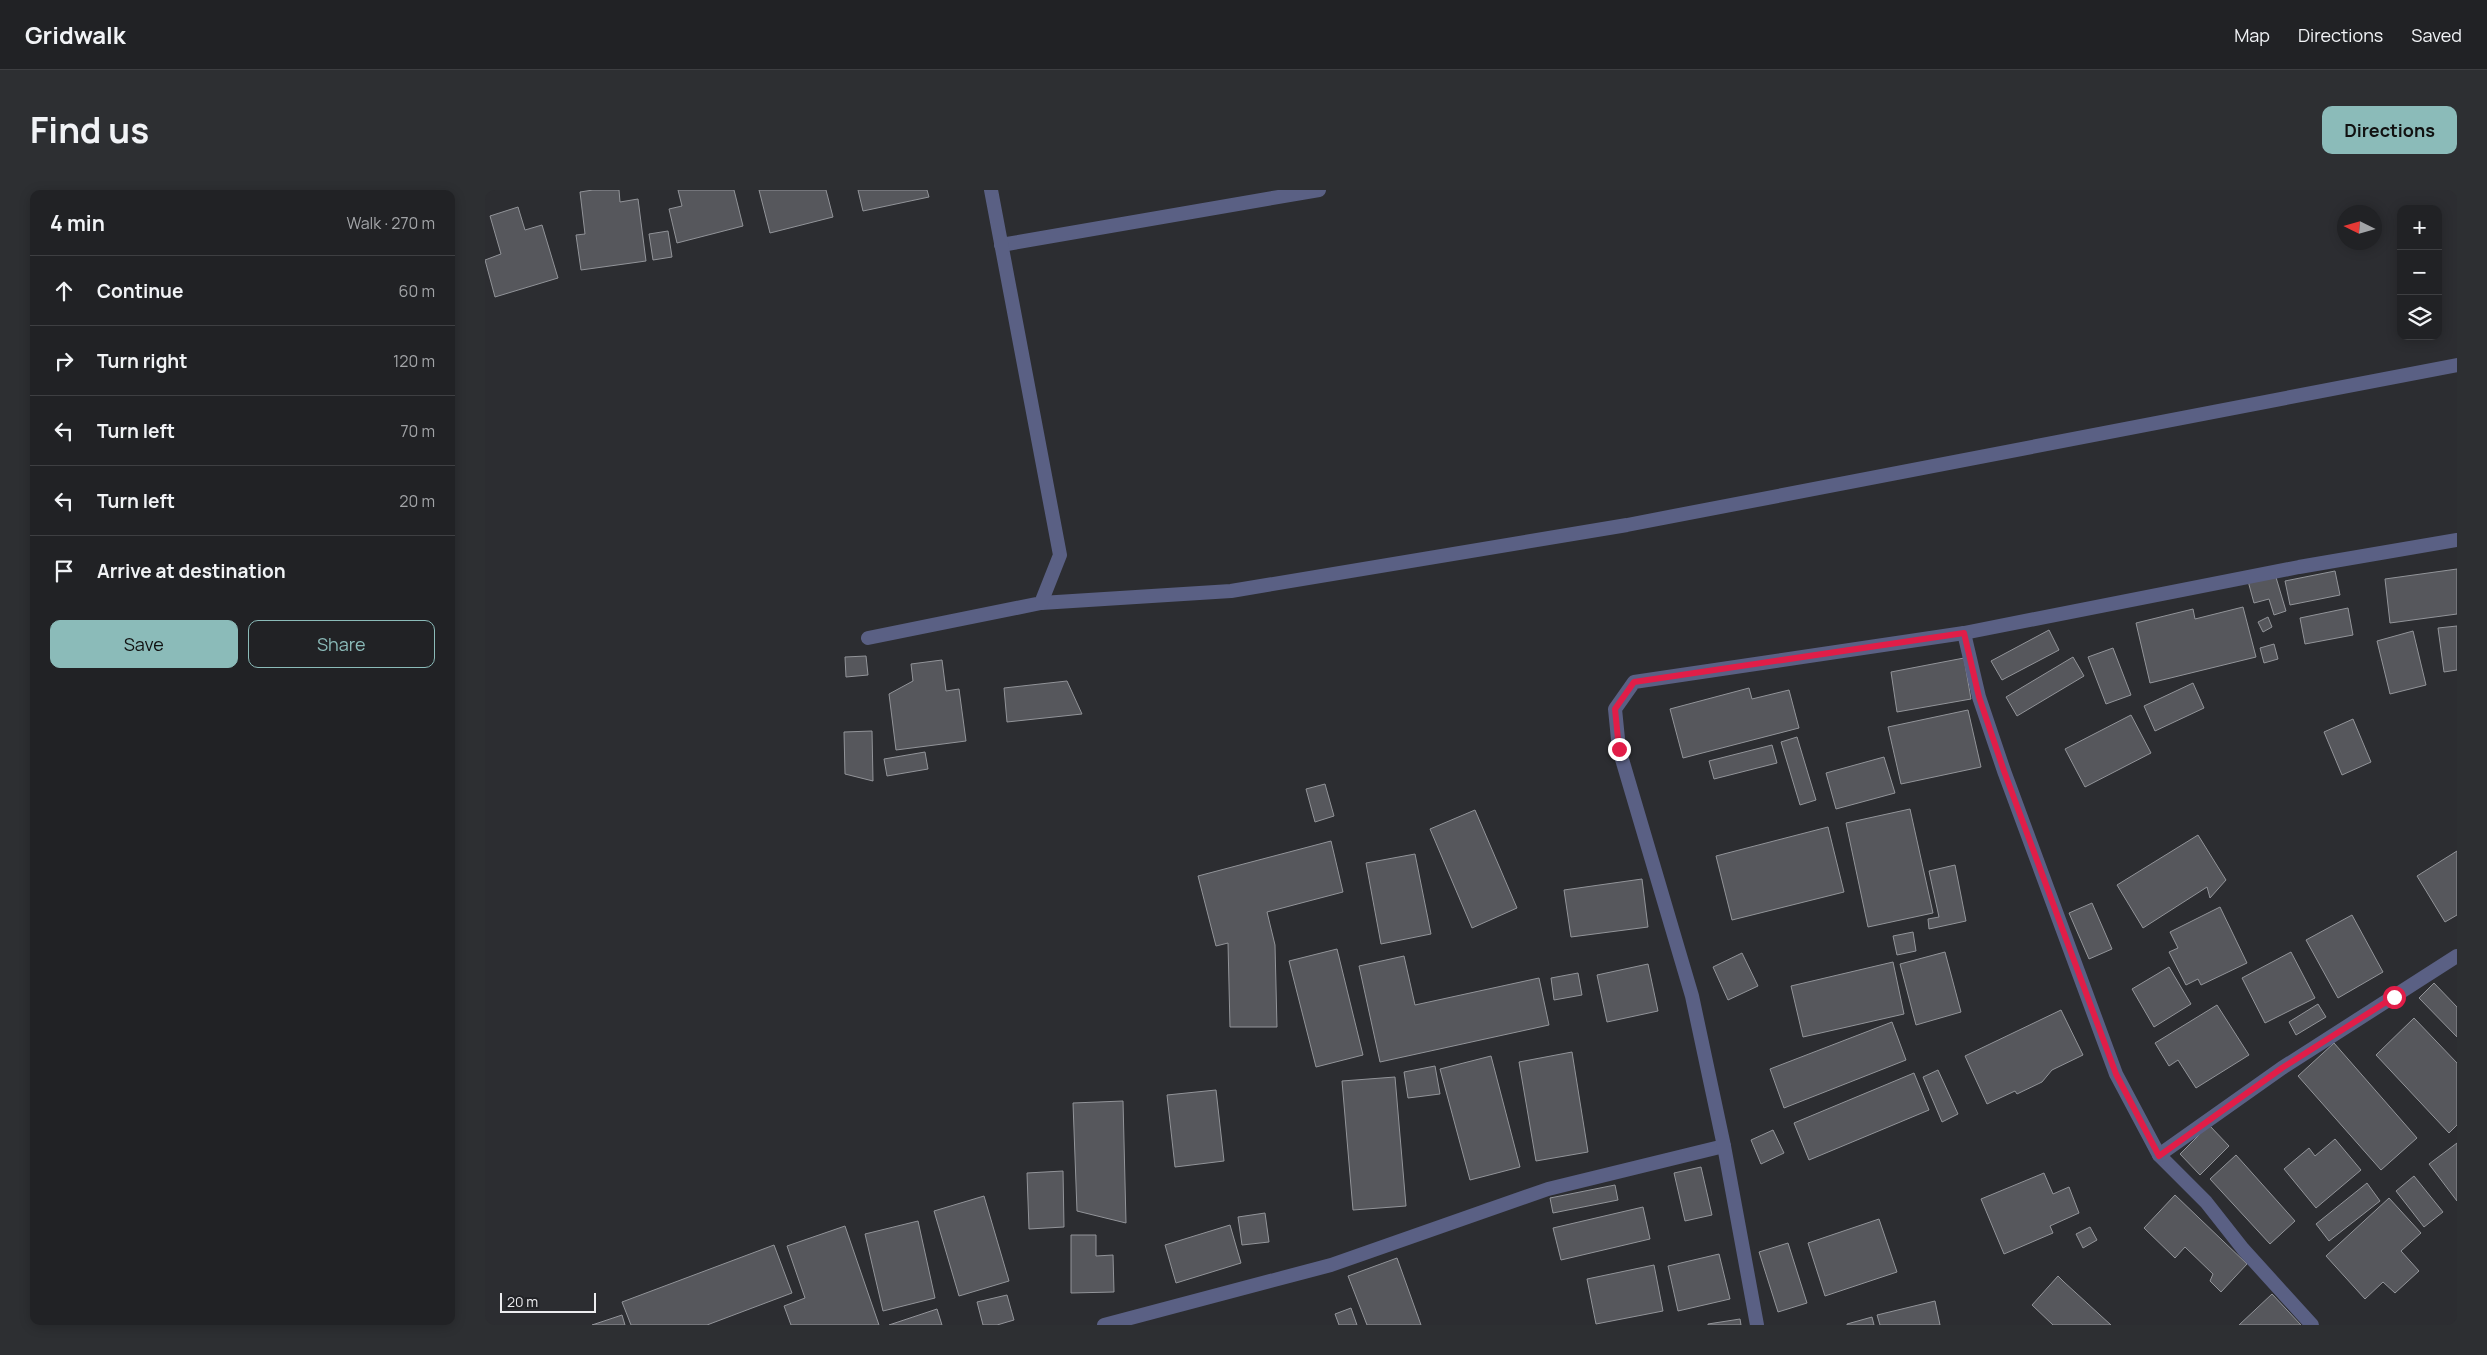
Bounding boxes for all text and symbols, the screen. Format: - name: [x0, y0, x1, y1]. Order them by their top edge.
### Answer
- text: Gridwalk: [25, 18, 126, 51]
- text: Map: [2234, 23, 2270, 47]
- text: Directions: [2298, 23, 2383, 47]
- text: Saved: [2411, 23, 2462, 47]
- text: Find us: [30, 106, 149, 154]
- button: Directions: [2322, 106, 2457, 154]
- north arrow: [2337, 205, 2382, 250]
- map controls: [2397, 205, 2442, 340]
- button: +: [2397, 205, 2442, 250]
- text: 4 min: [50, 209, 105, 237]
- text: Walk · 270 m: [346, 212, 435, 234]
- button: −: [2397, 250, 2442, 295]
- icon: ahead: [50, 277, 78, 305]
- text: Continue: [97, 278, 183, 304]
- text: 60 m: [399, 280, 435, 302]
- button: layers: [2397, 295, 2442, 340]
- icon: right: [50, 347, 78, 375]
- text: Turn right: [97, 348, 187, 374]
- text: 120 m: [393, 350, 435, 372]
- icon: left: [50, 417, 78, 445]
- text: Turn left: [97, 418, 175, 444]
- text: 70 m: [400, 420, 435, 442]
- icon: left: [50, 487, 78, 515]
- text: Turn left: [97, 488, 175, 514]
- text: 20 m: [399, 490, 435, 512]
- icon: arrive: [50, 557, 78, 585]
- text: Arrive at destination: [97, 558, 286, 584]
- button: Save: [50, 620, 238, 668]
- button: Share: [248, 620, 435, 668]
- route end: [1608, 738, 1631, 761]
- route start: [2383, 986, 2406, 1009]
- scale bar: [500, 1290, 596, 1313]
- text: 20 m: [507, 1292, 538, 1311]

